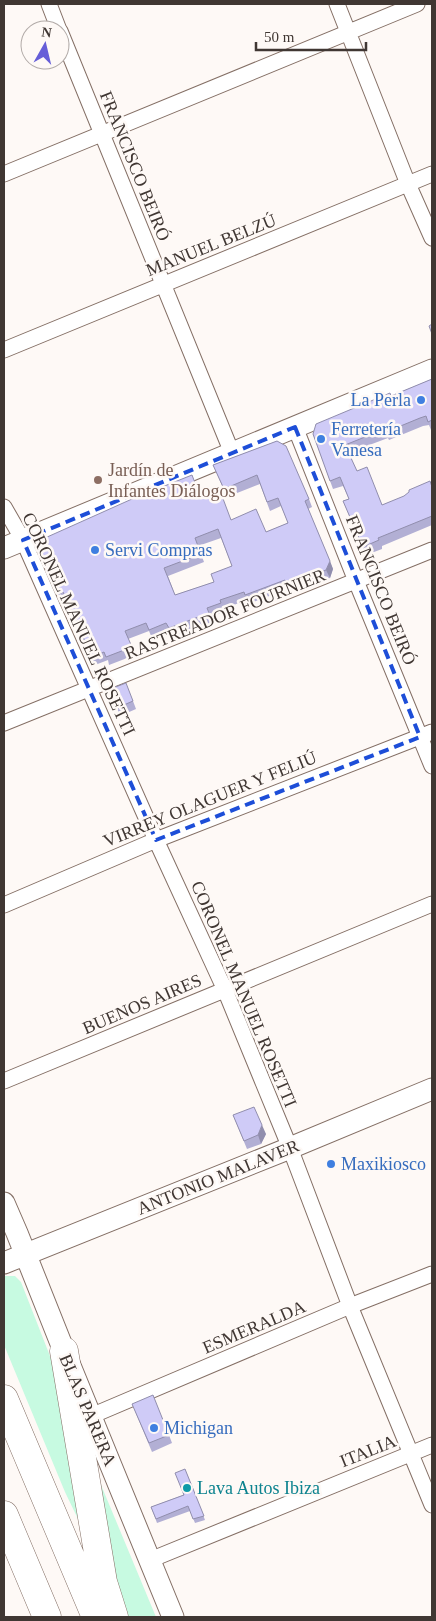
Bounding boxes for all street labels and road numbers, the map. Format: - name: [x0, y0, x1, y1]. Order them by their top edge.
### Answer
- street label: FRANCISCO BEIRÓ: [96, 88, 175, 244]
- street label: MANUEL BELZÚ: [143, 209, 279, 280]
- street label: CORONEL MANUEL ROSETTI: [18, 509, 140, 739]
- street label: FRANCISCO BEIRÓ: [342, 512, 421, 668]
- street label: RASTREADOR FOURNIER: [122, 565, 328, 663]
- street label: VIRREY OLAGUER Y FELIÚ: [100, 746, 320, 851]
- street label: CORONEL MANUEL ROSETTI: [187, 878, 301, 1110]
- street label: BUENOS AIRES: [79, 970, 205, 1038]
- street label: ANTONIO MALAVER: [134, 1135, 302, 1219]
- street label: ESMERALDA: [199, 1296, 309, 1358]
- street label: BLAS PARERA: [55, 1351, 121, 1469]
- street label: ITALIA: [337, 1431, 399, 1471]

